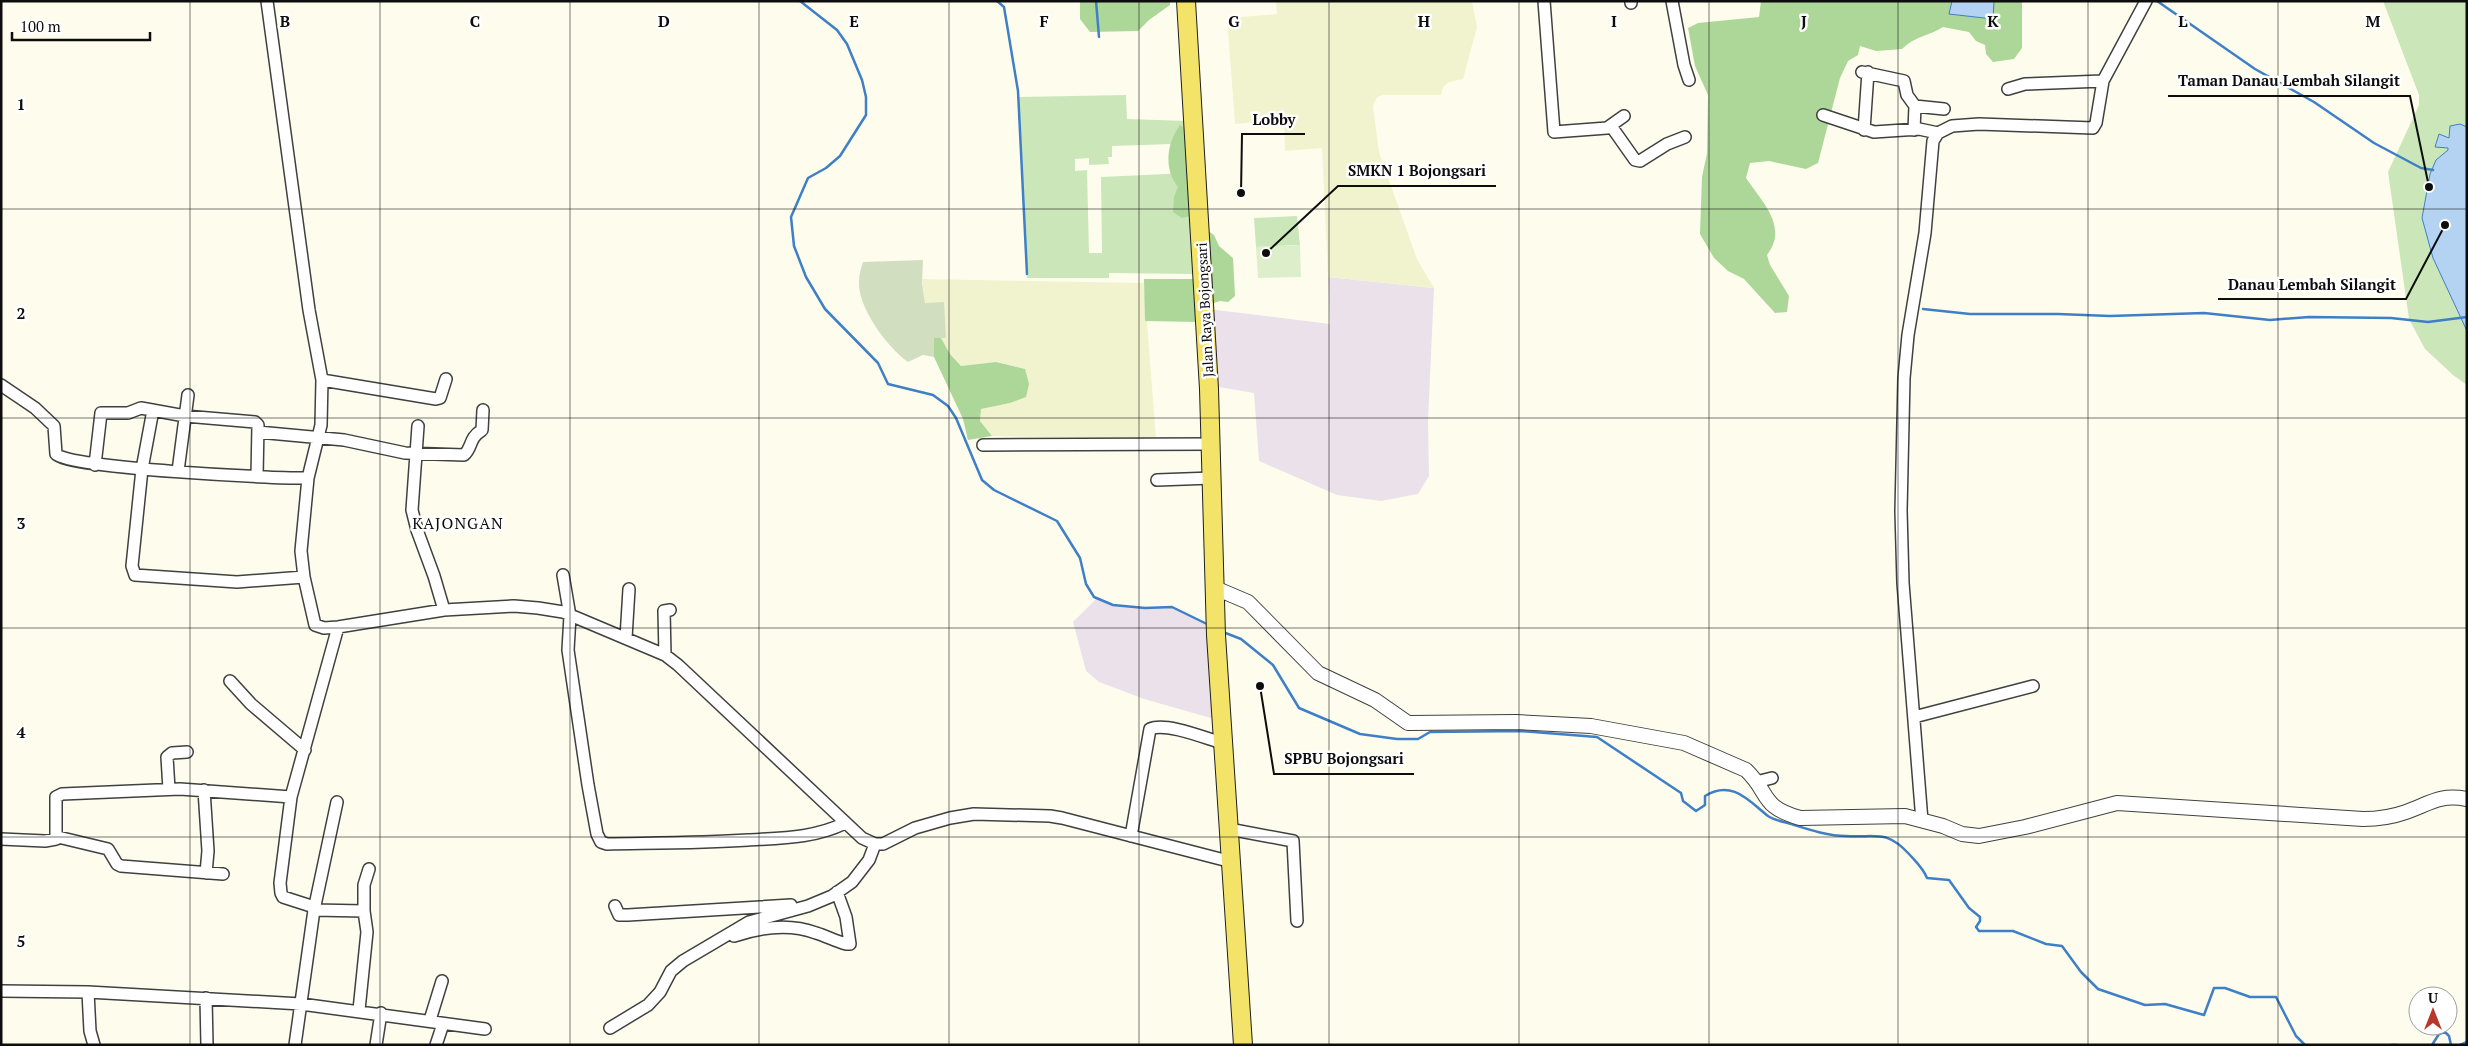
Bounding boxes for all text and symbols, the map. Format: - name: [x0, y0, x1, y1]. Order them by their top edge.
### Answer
- scale bar: [12, 10, 150, 42]
- text: B: [280, 10, 290, 32]
- text: C: [470, 10, 480, 32]
- text: D: [658, 10, 670, 32]
- text: E: [849, 10, 859, 32]
- text: F: [1039, 10, 1049, 32]
- text: G: [1228, 10, 1240, 32]
- text: H: [1418, 10, 1430, 32]
- text: I: [1611, 10, 1617, 32]
- text: J: [1801, 10, 1807, 32]
- text: K: [1987, 10, 1999, 32]
- text: L: [2178, 10, 2188, 32]
- text: M: [2366, 10, 2381, 32]
- text: 100 m: [20, 16, 61, 36]
- callout: Taman Danau Lembah Silangit: [2168, 66, 2410, 96]
- text: Taman Danau Lembah Silangit: [2178, 70, 2400, 90]
- text: 1: [16, 93, 26, 115]
- callout: Lobby: [1242, 104, 1305, 134]
- text: Lobby: [1253, 109, 1297, 129]
- callout: SMKN 1 Bojongsari: [1338, 156, 1496, 186]
- text: SMKN 1 Bojongsari: [1348, 160, 1486, 180]
- street label: Jalan Raya Bojongsari: [1191, 242, 1218, 378]
- callout: Danau Lembah Silangit: [2218, 269, 2406, 299]
- text: Danau Lembah Silangit: [2228, 274, 2396, 294]
- text: 2: [16, 302, 26, 324]
- text: 3: [16, 512, 26, 534]
- district label: KAJONGAN: [412, 512, 504, 534]
- text: 4: [16, 721, 26, 743]
- callout: SPBU Bojongsari: [1274, 744, 1414, 774]
- text: SPBU Bojongsari: [1284, 748, 1404, 768]
- text: 5: [16, 930, 26, 952]
- north arrow: [2408, 986, 2458, 1036]
- text: U: [2428, 988, 2438, 1007]

